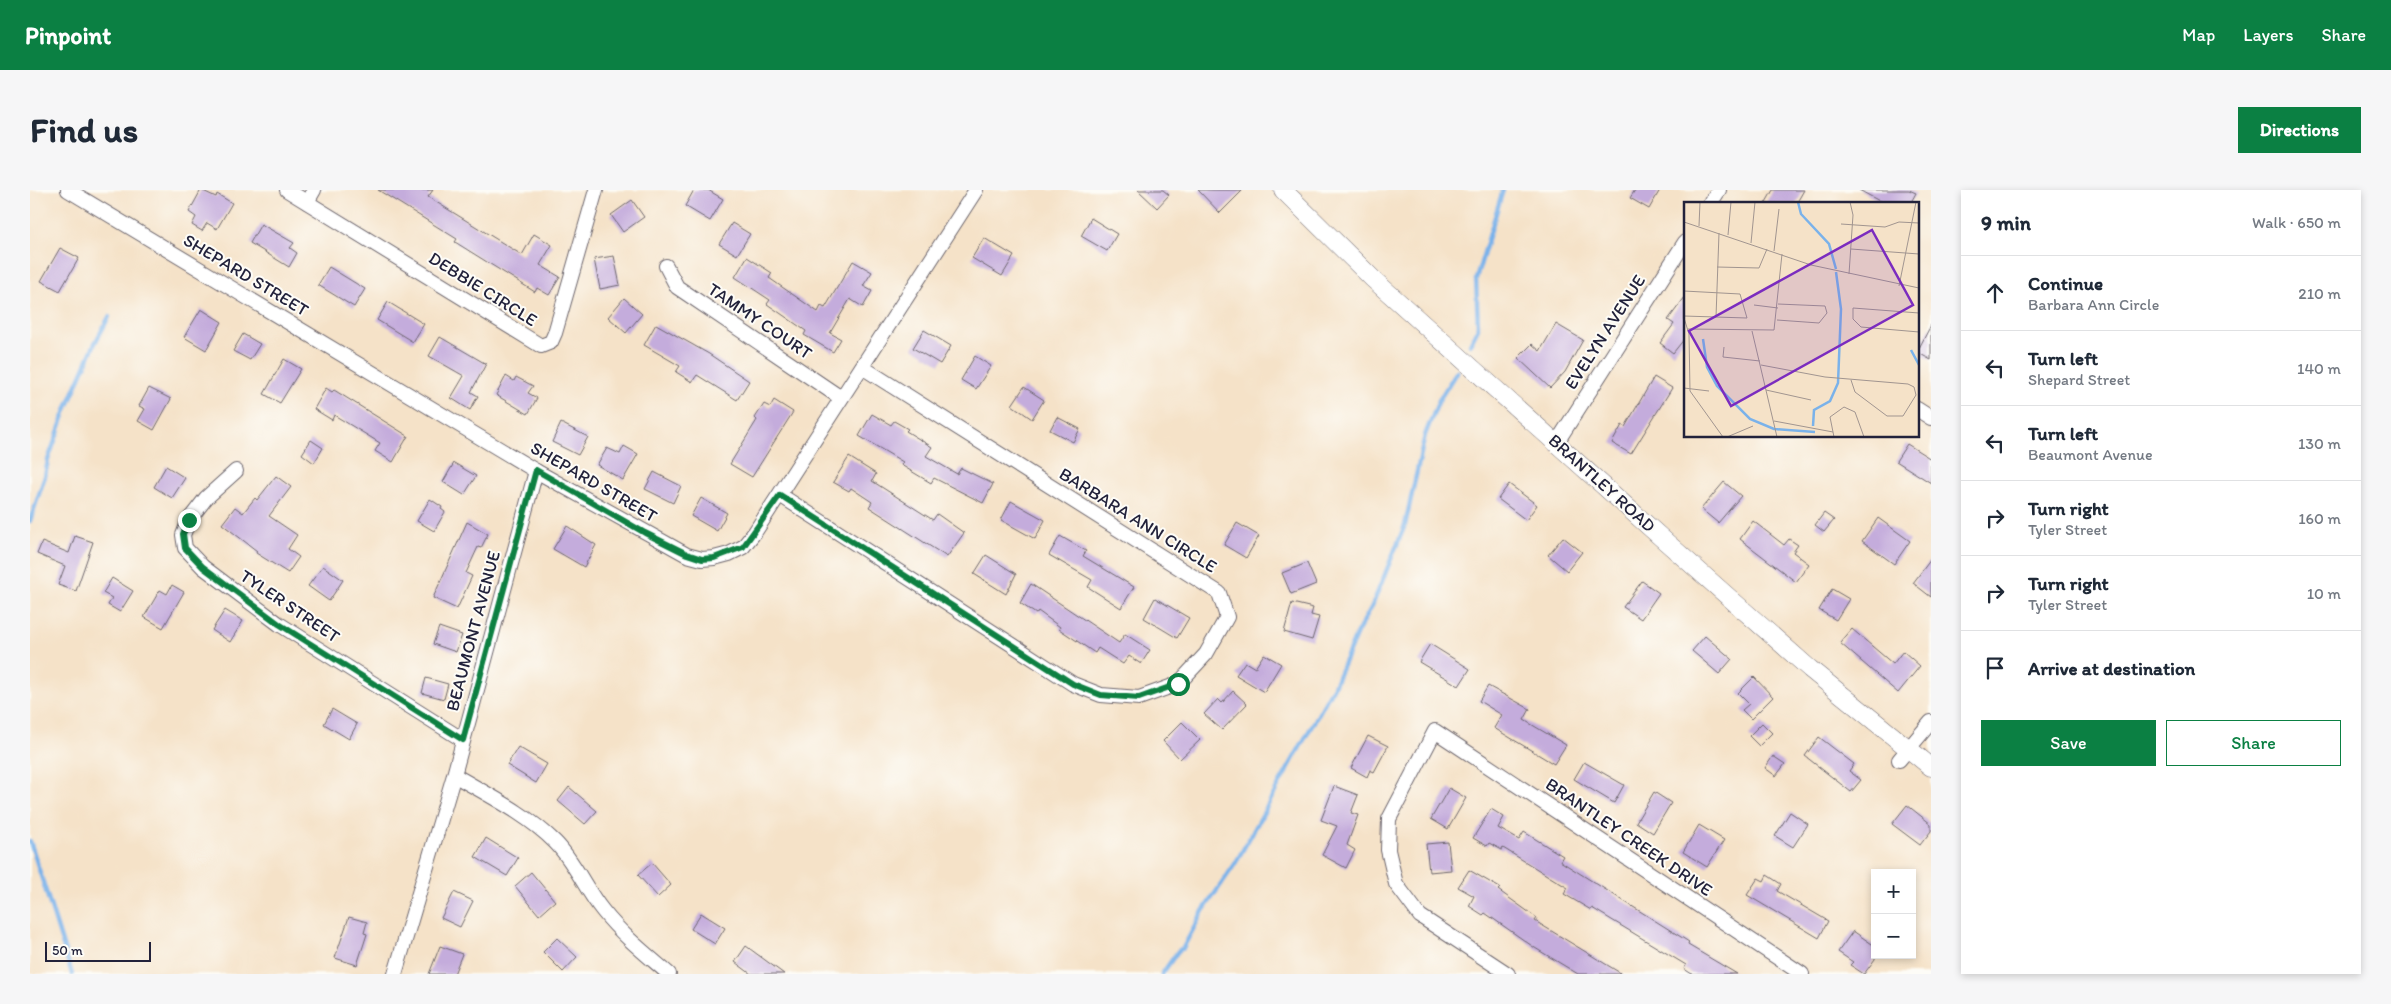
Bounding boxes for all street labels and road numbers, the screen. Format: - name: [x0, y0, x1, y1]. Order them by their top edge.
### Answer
- street label: SHEPARD STREET: [179, 229, 313, 321]
- street label: DEBBIE CIRCLE: [425, 247, 541, 331]
- street label: EVELYN AVENUE: [1560, 271, 1650, 393]
- street label: TAMMY COURT: [704, 278, 816, 364]
- street label: BRANTLEY ROAD: [1544, 429, 1660, 537]
- street label: SHEPARD STREET: [527, 437, 661, 527]
- street label: BARBARA ANN CIRCLE: [1055, 462, 1221, 578]
- street label: BEAUMONT AVENUE: [441, 548, 505, 714]
- street label: TYLER STREET: [236, 565, 344, 647]
- street label: BRANTLEY CREEK DRIVE: [1541, 773, 1717, 901]

